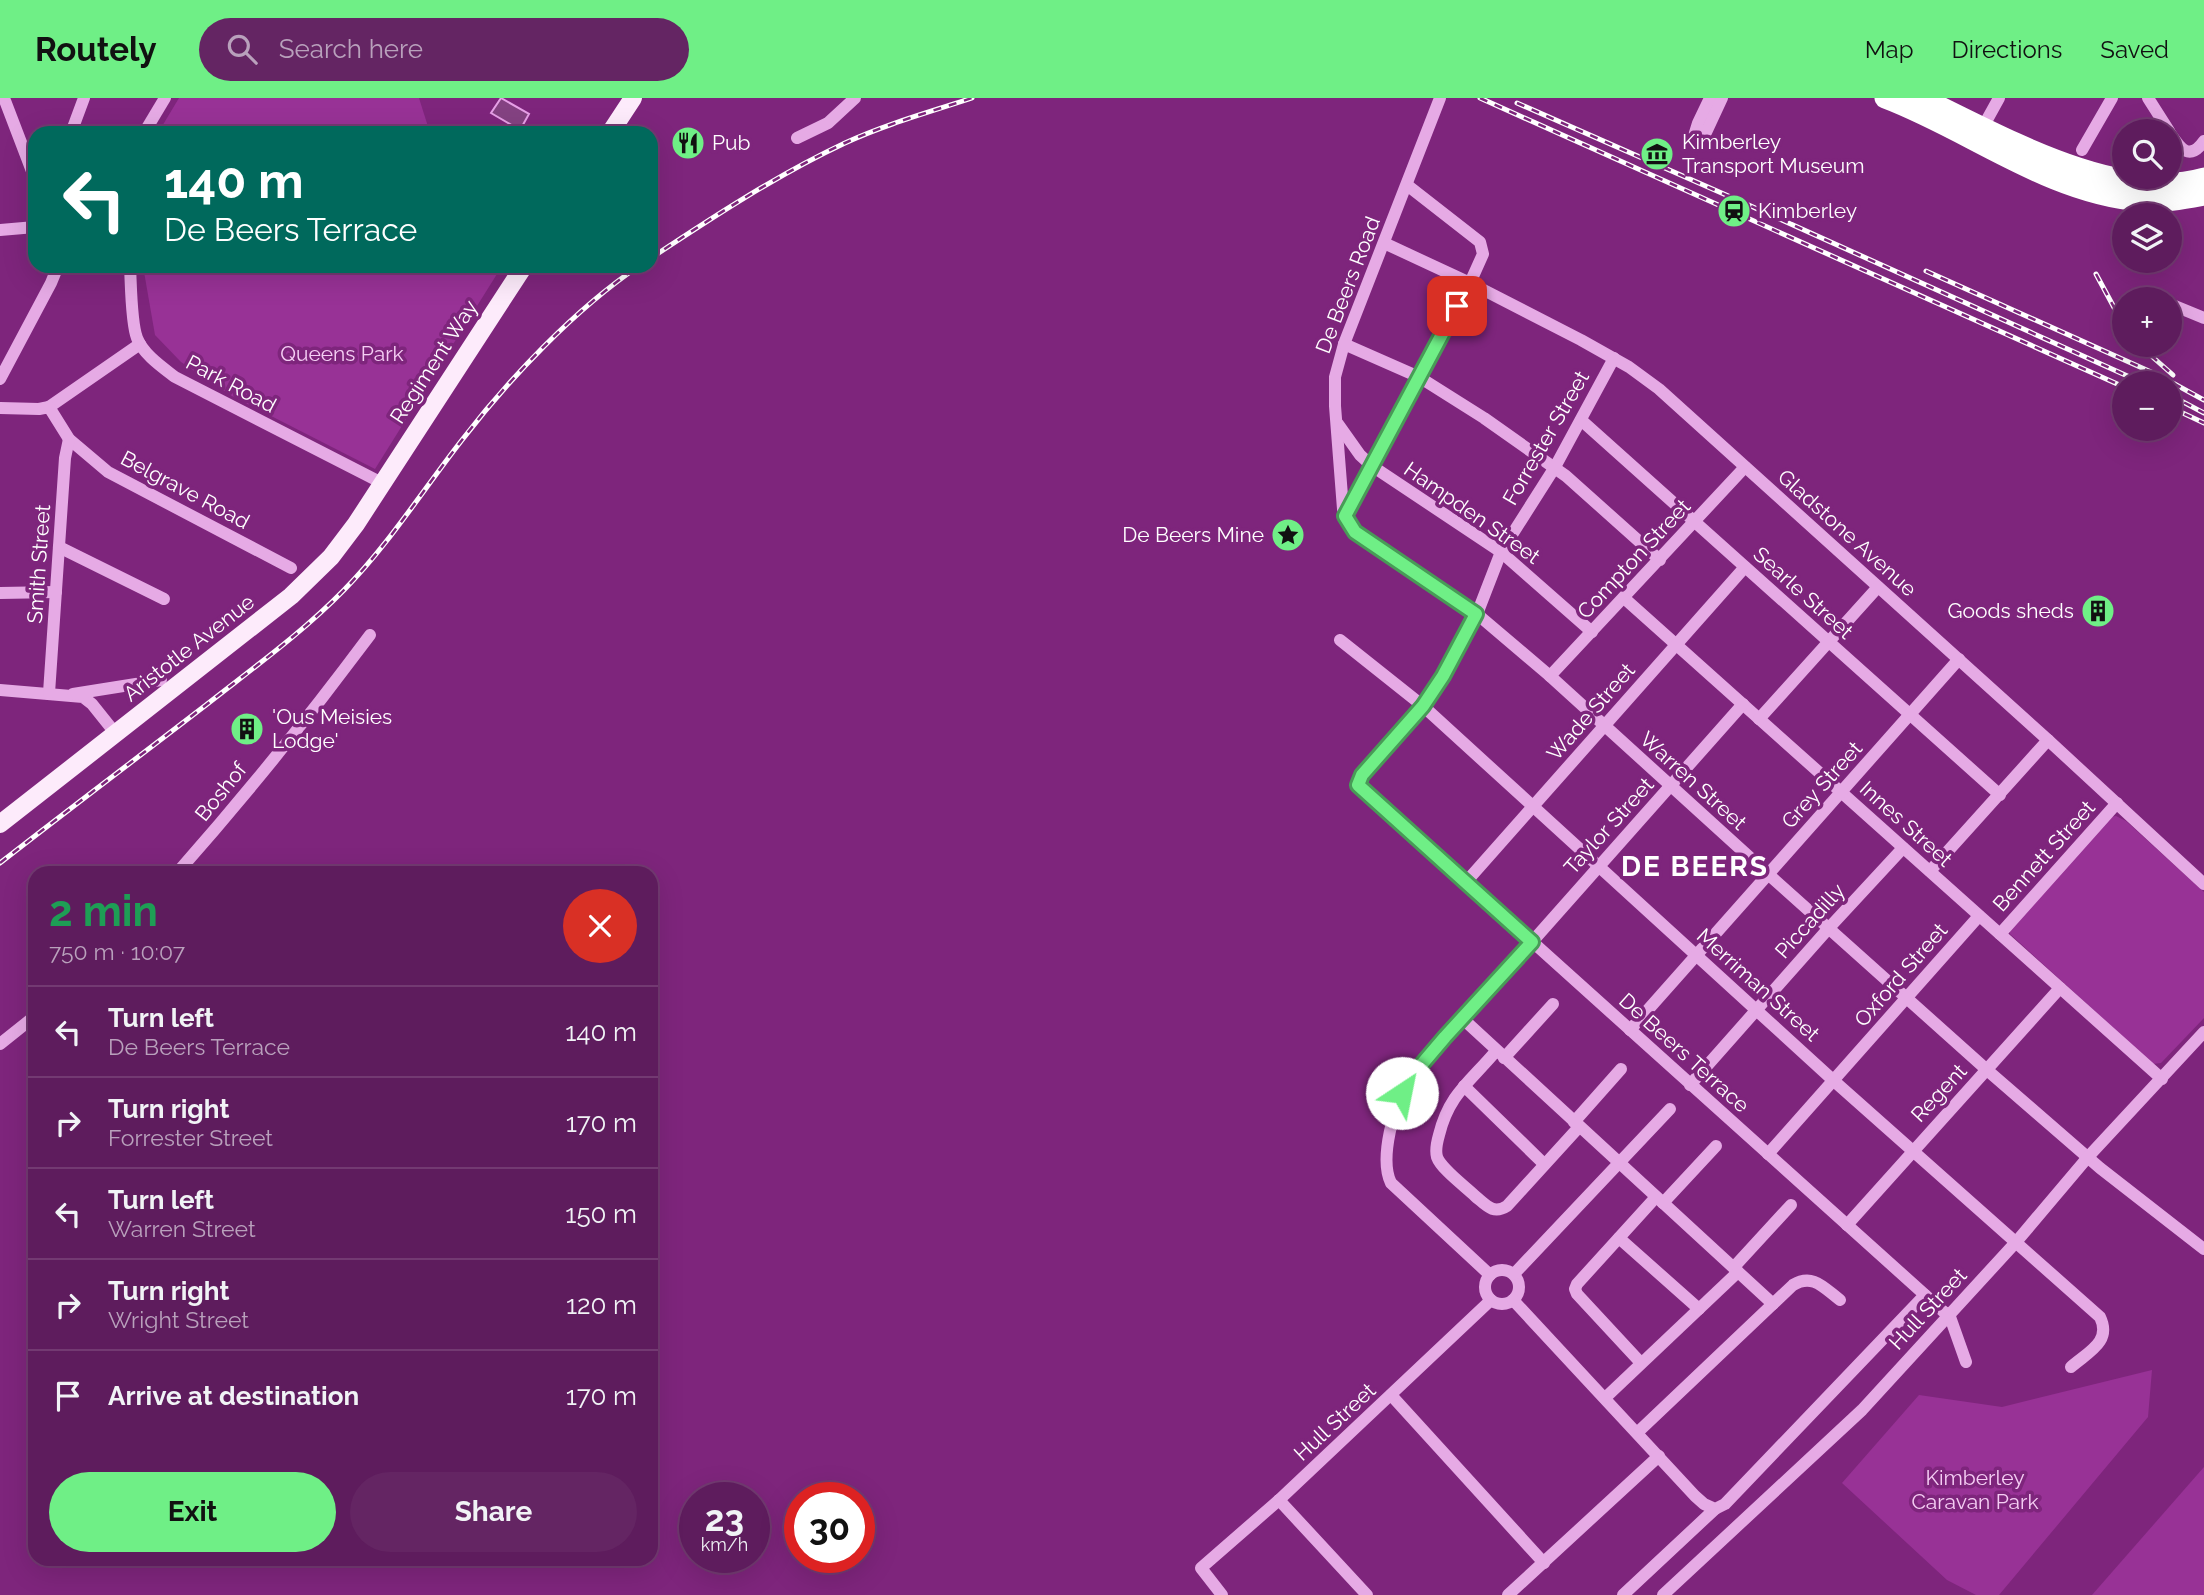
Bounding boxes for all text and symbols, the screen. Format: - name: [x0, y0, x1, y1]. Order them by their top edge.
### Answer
- search box: [199, 18, 689, 81]
- text: Routely: [35, 30, 157, 69]
- icon: search: [223, 30, 261, 68]
- text: Search here: [279, 34, 423, 64]
- text: Map: [1865, 35, 1914, 64]
- text: Directions: [1952, 35, 2062, 64]
- text: Saved: [2100, 35, 2169, 64]
- map controls: [2112, 119, 2182, 441]
- button: search: [2112, 119, 2182, 189]
- restaurant icon: Pub: [669, 124, 707, 162]
- place label: Kimberley Transport Museum: [1682, 129, 1864, 178]
- place label: Pub: [712, 130, 751, 155]
- museum icon: Kimberley Transport Museum: [1638, 135, 1676, 173]
- text: 140 m: [164, 152, 304, 209]
- icon: left: [49, 154, 140, 245]
- station icon: Kimberley: [1715, 192, 1753, 230]
- place label: Kimberley: [1758, 198, 1857, 223]
- button: layers: [2112, 203, 2182, 273]
- text: De Beers Terrace: [164, 211, 417, 248]
- street label: De Beers Road: [1310, 213, 1385, 357]
- pin: [1427, 276, 1487, 336]
- icon: arrive: [1438, 287, 1476, 325]
- button: +: [2112, 287, 2182, 357]
- street label: Regiment Way: [384, 295, 483, 428]
- park label: Queens Park: [280, 341, 404, 366]
- street label: Park Road: [182, 349, 281, 418]
- street label: Forrester Street: [1497, 366, 1594, 509]
- button: −: [2112, 371, 2182, 441]
- street label: Belgrave Road: [117, 445, 254, 534]
- street label: Hampden Street: [1399, 456, 1545, 569]
- street label: Gladstone Avenue: [1773, 464, 1922, 601]
- street label: Compton Street: [1572, 494, 1695, 624]
- street label: Smith Street: [22, 503, 55, 624]
- place icon: De Beers Mine: [1269, 516, 1307, 554]
- place label: De Beers Mine: [1122, 522, 1264, 547]
- street label: Searle Street: [1748, 541, 1858, 644]
- street label: Aristotle Avenue: [118, 589, 259, 706]
- building icon: Goods sheds: [2079, 592, 2117, 630]
- place label: Goods sheds: [1947, 598, 2074, 623]
- street label: Wade Street: [1541, 658, 1640, 766]
- place label: 'Ous Meisies Lodge': [272, 704, 392, 753]
- building icon: 'Ous Meisies Lodge': [228, 710, 266, 748]
- street label: Warren Street: [1635, 726, 1752, 835]
- street label: Grey Street: [1776, 736, 1867, 833]
- street label: Boshof: [189, 757, 252, 826]
- street label: Taylor Street: [1559, 772, 1659, 879]
- street label: Innes Street: [1855, 776, 1958, 872]
- street label: Bennett Street: [1987, 795, 2100, 916]
- district label: DE BEERS: [1621, 850, 1769, 883]
- street label: Piccadilly: [1770, 878, 1850, 963]
- text: 2 min: [49, 887, 158, 936]
- button: close: [563, 889, 637, 963]
- street label: Oxford Street: [1849, 918, 1952, 1032]
- street label: Merriman Street: [1692, 923, 1825, 1046]
- text: 750 m · 10:07: [49, 938, 185, 965]
- street label: De Beers Terrace: [1614, 988, 1754, 1118]
- text: Turn left: [108, 1003, 214, 1033]
- icon: left: [49, 1013, 87, 1051]
- text: 140 m: [565, 1017, 637, 1047]
- text: De Beers Terrace: [108, 1033, 290, 1060]
- position arrow: [1365, 1056, 1439, 1130]
- street label: Regent: [1906, 1058, 1972, 1127]
- text: Turn right: [108, 1094, 229, 1124]
- icon: right: [49, 1104, 87, 1142]
- text: 170 m: [566, 1108, 637, 1138]
- text: Forrester Street: [108, 1124, 273, 1151]
- text: Turn left: [108, 1185, 214, 1215]
- icon: left: [49, 1195, 87, 1233]
- text: 150 m: [565, 1199, 637, 1229]
- text: Warren Street: [108, 1215, 256, 1242]
- street label: Hull Street: [1884, 1263, 1972, 1355]
- text: Turn right: [108, 1276, 229, 1306]
- icon: right: [49, 1286, 87, 1324]
- text: 120 m: [566, 1290, 637, 1320]
- text: Wright Street: [108, 1306, 249, 1333]
- icon: arrive: [49, 1377, 87, 1415]
- street label: Hull Street: [1289, 1378, 1381, 1466]
- text: Arrive at destination: [108, 1381, 359, 1411]
- text: 170 m: [566, 1381, 637, 1411]
- park label: Kimberley Caravan Park: [1911, 1465, 2039, 1514]
- button: Exit: [49, 1472, 336, 1552]
- button: Share: [350, 1472, 637, 1552]
- speed limit sign: 30: [784, 1482, 875, 1573]
- text: 23: [705, 1498, 744, 1539]
- text: km/h: [701, 1534, 748, 1555]

